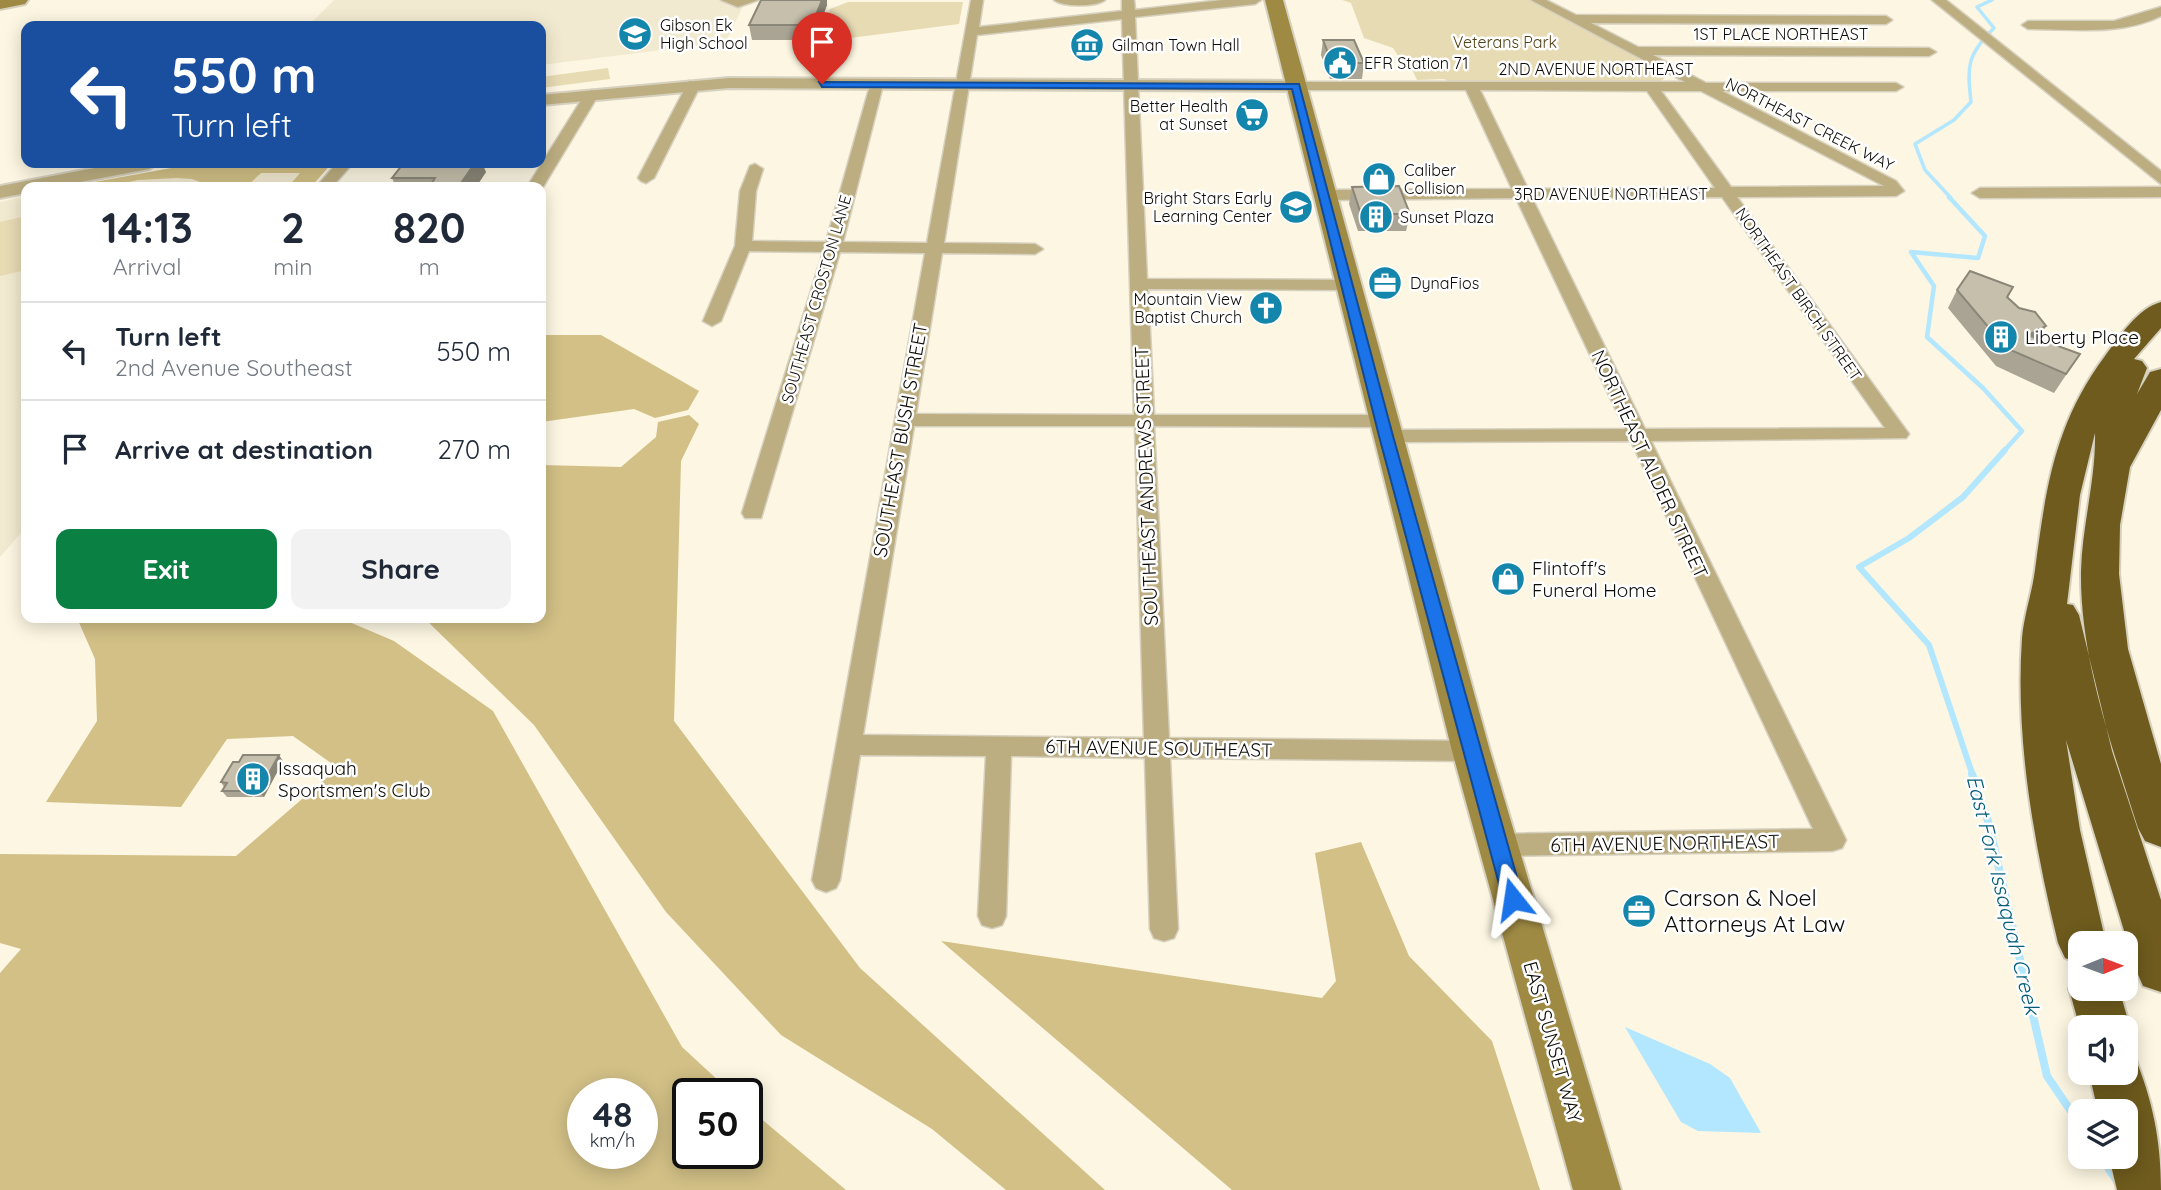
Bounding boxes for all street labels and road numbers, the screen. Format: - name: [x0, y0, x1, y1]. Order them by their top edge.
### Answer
- street label: 1ST PLACE NORTHEAST: [1694, 24, 1869, 44]
- street label: 2ND AVENUE NORTHEAST: [1498, 59, 1694, 79]
- street label: NORTHEAST CREEK WAY: [1722, 73, 1898, 175]
- street label: 3RD AVENUE NORTHEAST: [1514, 184, 1708, 204]
- street label: SOUTHEAST CROSTON LANE: [777, 193, 855, 405]
- street label: NORTHEAST BIRCH STREET: [1732, 204, 1867, 385]
- street label: SOUTHEAST BUSH STREET: [868, 321, 932, 559]
- street label: SOUTHEAST ANDREWS STREET: [1129, 346, 1163, 626]
- street label: NORTHEAST ALDER STREET: [1586, 346, 1714, 582]
- street label: 6TH AVENUE SOUTHEAST: [1045, 734, 1273, 762]
- street label: 6TH AVENUE NORTHEAST: [1550, 829, 1780, 857]
- street label: EAST SUNSET WAY: [1518, 959, 1588, 1126]

